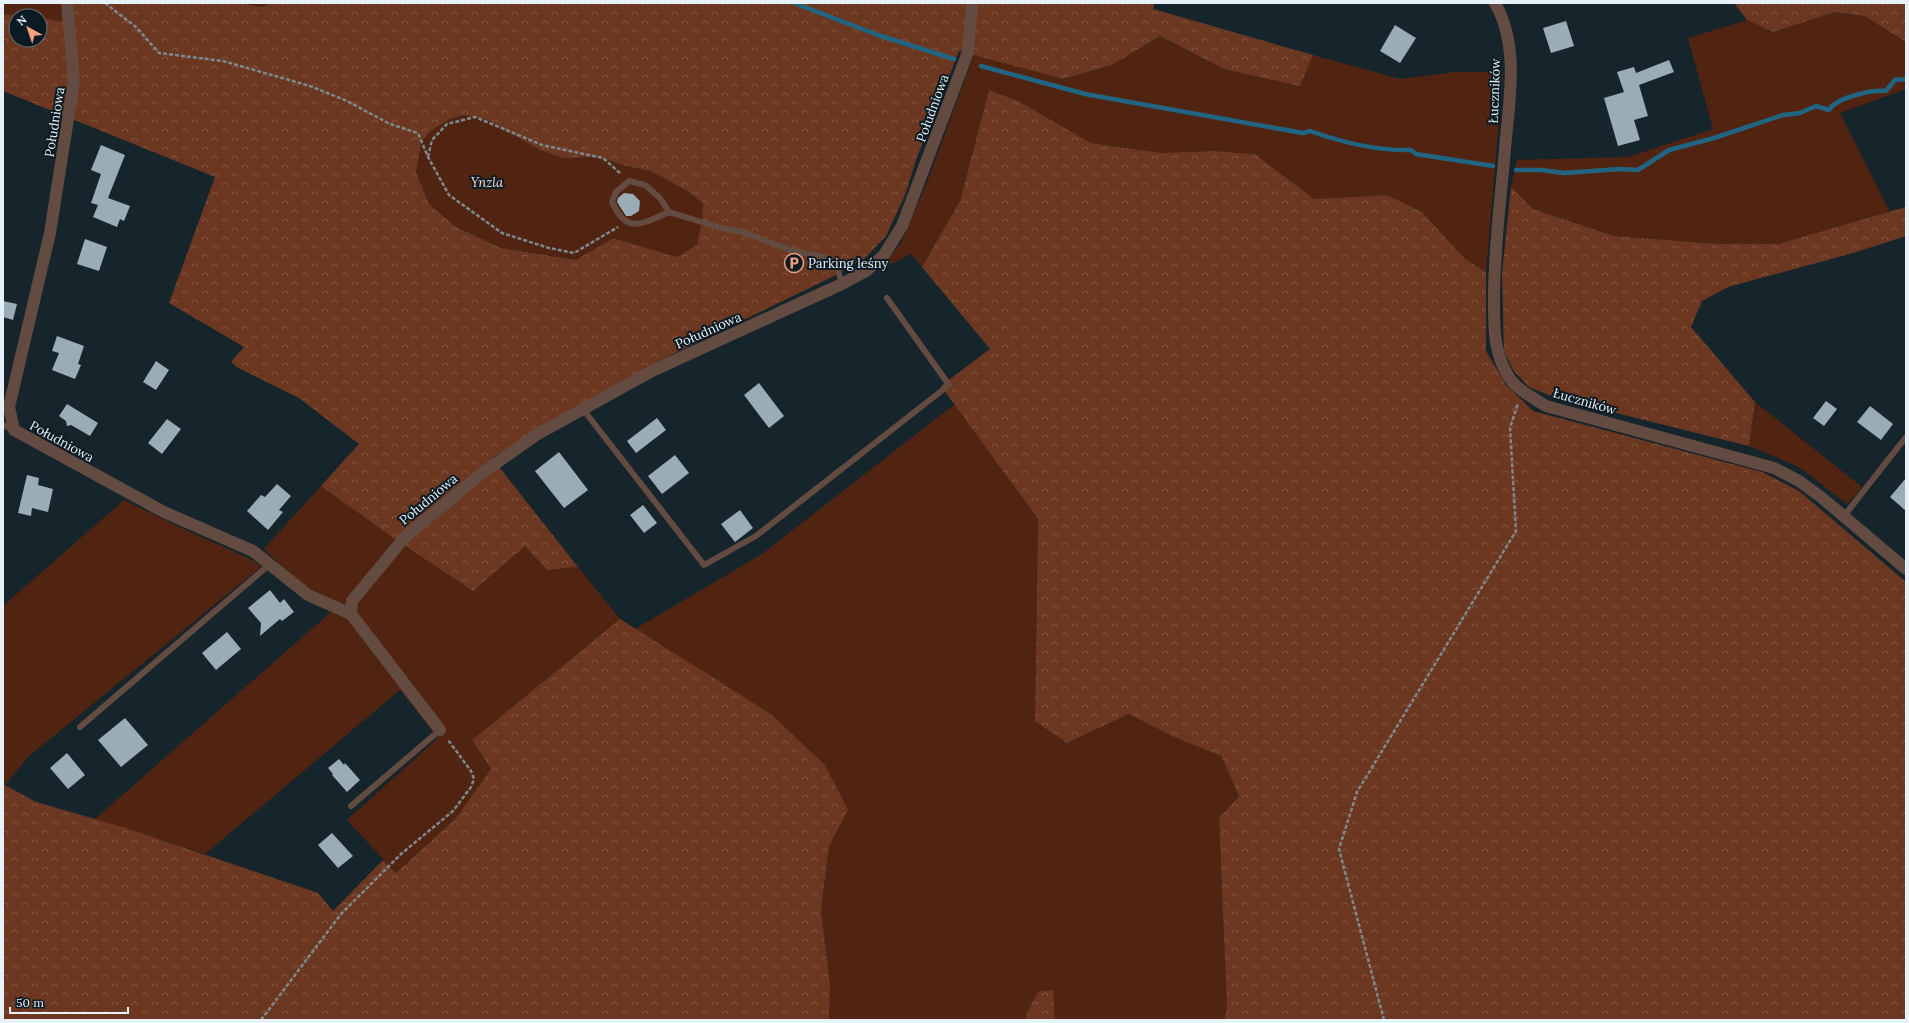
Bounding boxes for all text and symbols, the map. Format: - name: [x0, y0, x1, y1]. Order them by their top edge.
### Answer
- north arrow: [8, 8, 48, 48]
- text: N: [14, 12, 30, 28]
- street label: Łuczników: [1485, 58, 1504, 124]
- street label: Południowa: [912, 72, 953, 144]
- street label: Południowa: [41, 85, 68, 158]
- park label: Ynzla: [471, 174, 504, 191]
- parking icon: Parking leśny: [783, 252, 805, 274]
- place label: Parking leśny: [808, 255, 889, 272]
- street label: Południowa: [672, 308, 744, 353]
- street label: Łuczników: [1551, 384, 1619, 419]
- street label: Południowa: [27, 417, 97, 466]
- street label: Południowa: [396, 470, 461, 529]
- scale bar: [10, 989, 128, 1015]
- text: 50 m: [16, 995, 44, 1010]

